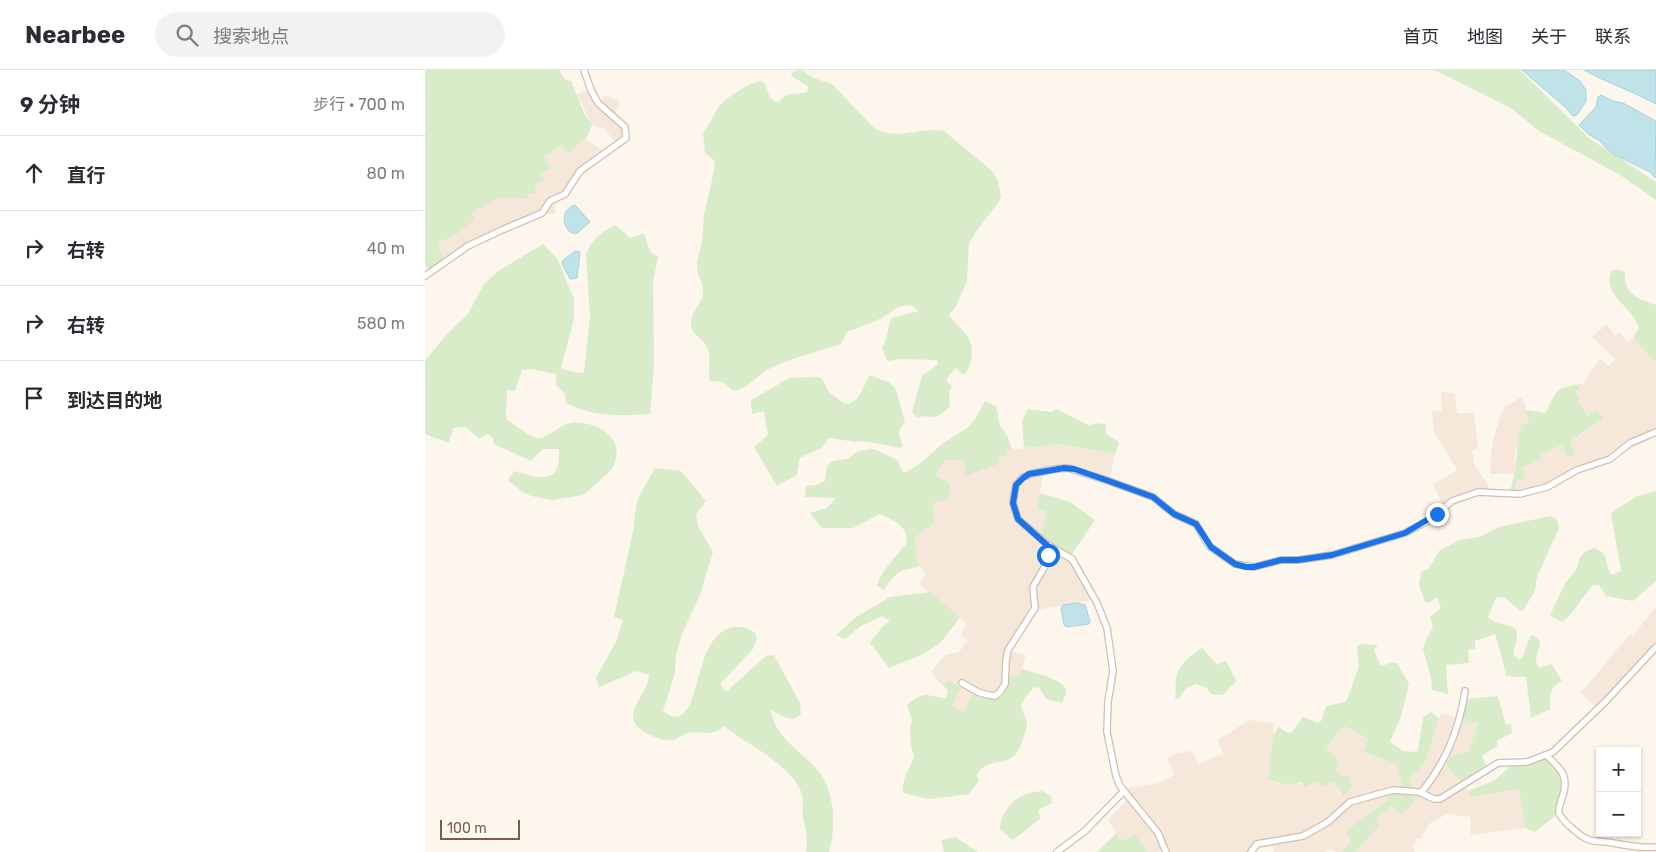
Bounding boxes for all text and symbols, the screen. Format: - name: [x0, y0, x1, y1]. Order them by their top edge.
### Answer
- search box: [155, 12, 505, 57]
- text: Nearbee: [25, 21, 125, 49]
- icon: search: [173, 21, 201, 49]
- text: 搜索地点: [213, 25, 289, 48]
- text: 首页: [1403, 26, 1439, 48]
- text: 地图: [1467, 26, 1503, 48]
- text: 关于: [1531, 26, 1567, 48]
- text: 联系: [1595, 26, 1631, 48]
- text: 9 分钟: [20, 92, 80, 117]
- text: 步行 · 700 m: [313, 95, 405, 114]
- icon: ahead: [20, 159, 48, 187]
- text: 直行: [67, 164, 105, 187]
- text: 80 m: [367, 164, 405, 183]
- icon: right: [20, 234, 48, 262]
- text: 右转: [67, 239, 105, 262]
- text: 40 m: [367, 239, 405, 258]
- icon: right: [20, 309, 48, 337]
- text: 右转: [67, 314, 105, 337]
- text: 580 m: [357, 314, 405, 333]
- icon: arrive: [20, 384, 48, 412]
- text: 到达目的地: [67, 389, 162, 412]
- route end: [1426, 503, 1449, 526]
- route start: [1037, 544, 1060, 567]
- map controls: [1596, 747, 1641, 837]
- button: +: [1596, 747, 1641, 792]
- button: −: [1596, 792, 1641, 837]
- scale bar: [440, 817, 520, 840]
- text: 100 m: [447, 820, 487, 837]

